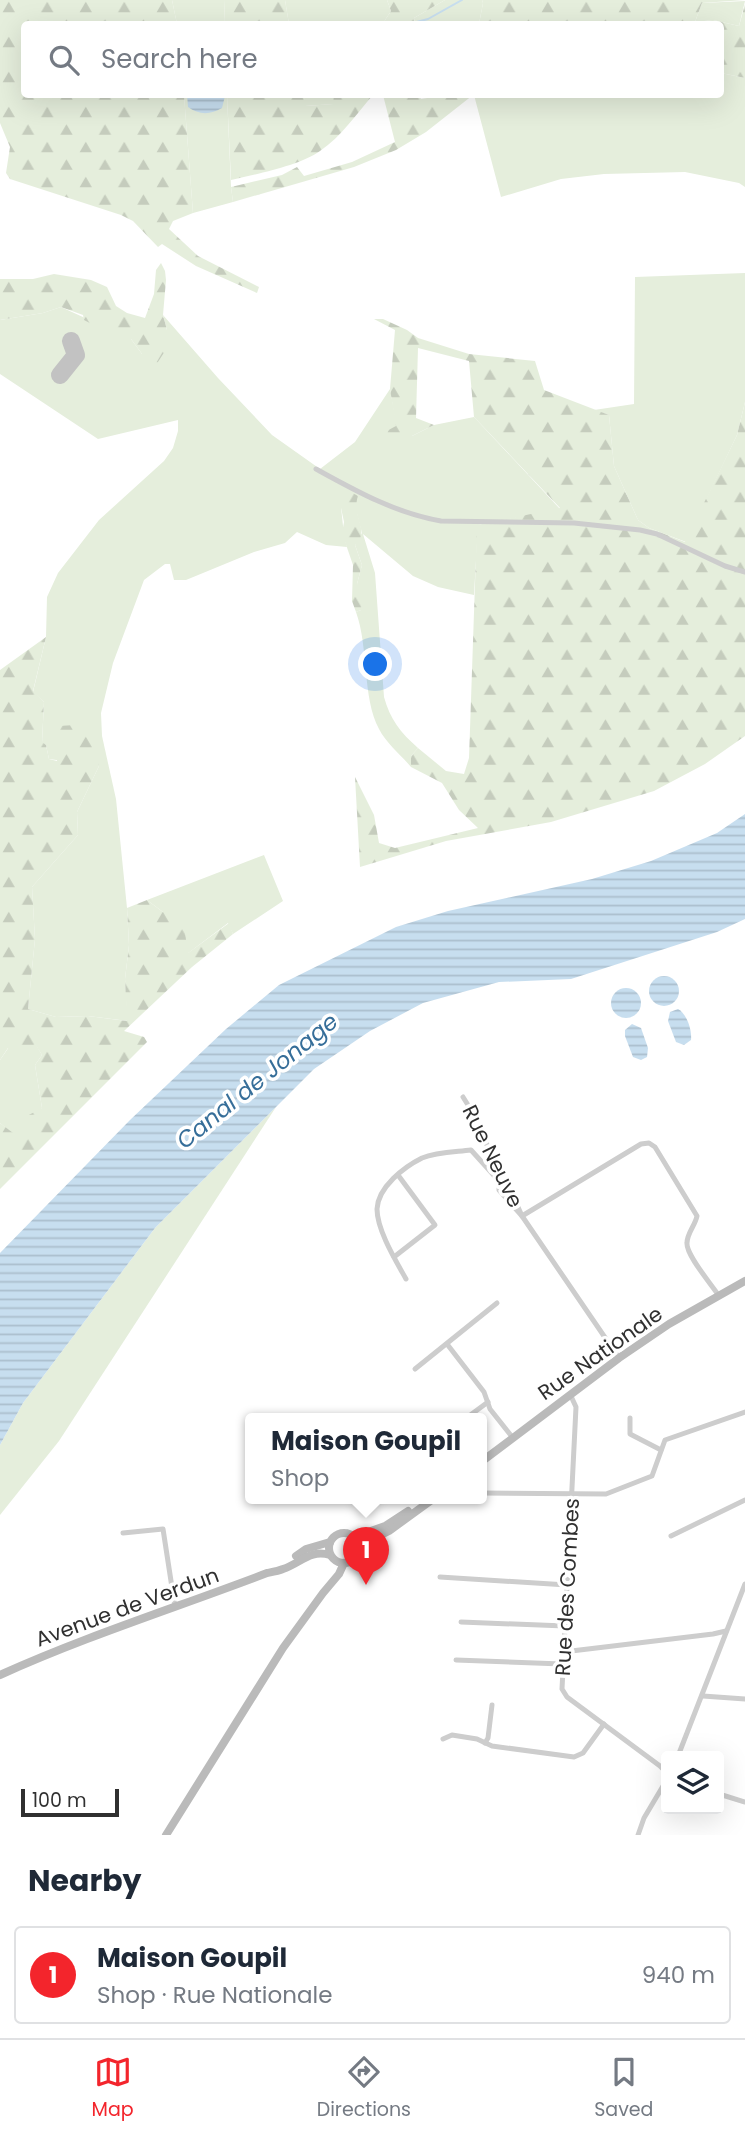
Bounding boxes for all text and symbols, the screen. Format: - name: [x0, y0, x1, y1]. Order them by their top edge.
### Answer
- search box: [21, 21, 724, 98]
- icon: search: [45, 41, 83, 79]
- text: Search here: [101, 41, 258, 77]
- your location: [358, 647, 392, 681]
- water label: Canal de Jonage: [169, 1006, 345, 1156]
- street label: Rue Neuve: [456, 1100, 530, 1212]
- street label: Rue Nationale: [532, 1299, 668, 1407]
- popup: [245, 1413, 487, 1504]
- text: Maison Goupil: [271, 1423, 461, 1459]
- text: Shop: [271, 1462, 329, 1494]
- street label: Rue des Combes: [548, 1497, 586, 1677]
- pin: 1: [343, 1527, 389, 1585]
- street label: Avenue de Verdun: [31, 1560, 223, 1654]
- map controls: [661, 1751, 724, 1814]
- button: layers: [661, 1751, 724, 1814]
- scale bar: [21, 1786, 119, 1818]
- text: 100 m: [32, 1787, 87, 1814]
- text: Nearby: [28, 1859, 142, 1902]
- text: Maison Goupil: [97, 1940, 287, 1976]
- text: 1: [49, 1959, 57, 1991]
- text: 940 m: [642, 1959, 715, 1991]
- text: Shop · Rue Nationale: [97, 1979, 332, 2011]
- tab: Map: [92, 2053, 134, 2124]
- tab: Directions: [317, 2053, 411, 2124]
- tab: Saved: [594, 2053, 653, 2124]

